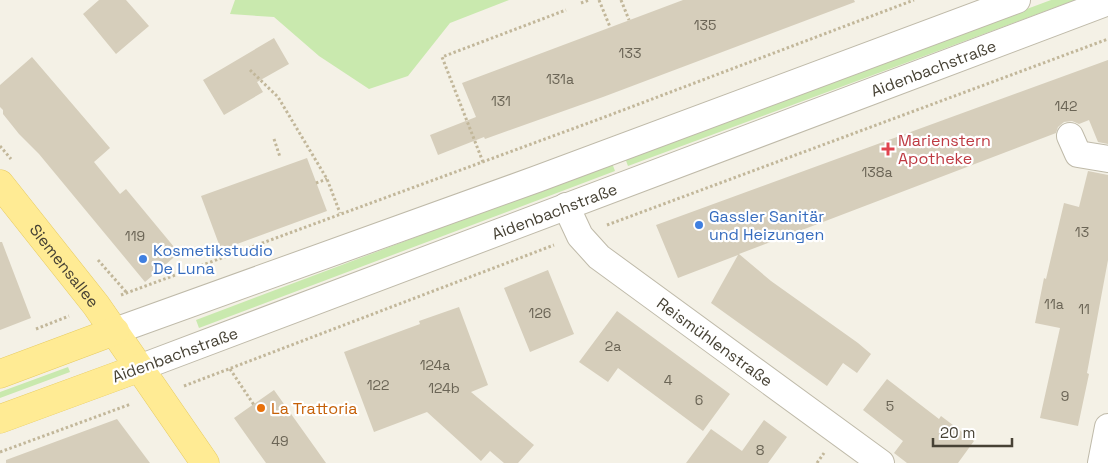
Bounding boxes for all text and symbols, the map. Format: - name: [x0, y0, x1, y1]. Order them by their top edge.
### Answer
- house number: 135: [694, 16, 716, 34]
- street label: Aidenbachstraße: [868, 35, 999, 101]
- house number: 133: [619, 44, 641, 62]
- house number: 131a: [546, 70, 574, 88]
- house number: 131: [491, 92, 511, 110]
- house number: 142: [1054, 97, 1078, 115]
- place label: Marienstern Apotheke: [898, 130, 991, 169]
- marker: Marienstern Apotheke: [882, 143, 894, 155]
- house number: 138a: [861, 163, 893, 181]
- street label: Aidenbachstraße: [489, 178, 620, 244]
- place label: Gassler Sanitär und Heizungen: [709, 206, 824, 245]
- marker: Gassler Sanitär und Heizungen: [693, 219, 705, 231]
- street label: Siemensallee: [25, 220, 104, 311]
- house number: 13: [1075, 223, 1089, 241]
- house number: 119: [125, 227, 145, 245]
- place label: Kosmetikstudio De Luna: [153, 240, 273, 279]
- marker: Kosmetikstudio De Luna: [137, 253, 149, 265]
- street label: Reismühlenstraße: [653, 292, 777, 391]
- house number: 11a: [1044, 295, 1064, 313]
- house number: 11: [1078, 300, 1090, 318]
- house number: 126: [529, 304, 551, 322]
- street label: Aidenbachstraße: [109, 323, 241, 387]
- house number: 2a: [605, 337, 621, 355]
- house number: 124a: [420, 356, 450, 374]
- house number: 4: [664, 371, 673, 389]
- house number: 122: [367, 376, 389, 394]
- house number: 124b: [428, 379, 460, 397]
- house number: 9: [1061, 387, 1069, 405]
- house number: 6: [695, 391, 703, 409]
- house number: 5: [886, 397, 894, 415]
- place label: La Trattoria: [271, 398, 357, 419]
- marker: La Trattoria: [255, 402, 267, 414]
- scale bar: [933, 416, 1012, 448]
- text: 20 m: [940, 423, 975, 442]
- house number: 49: [271, 432, 289, 450]
- house number: 8: [756, 441, 765, 459]

